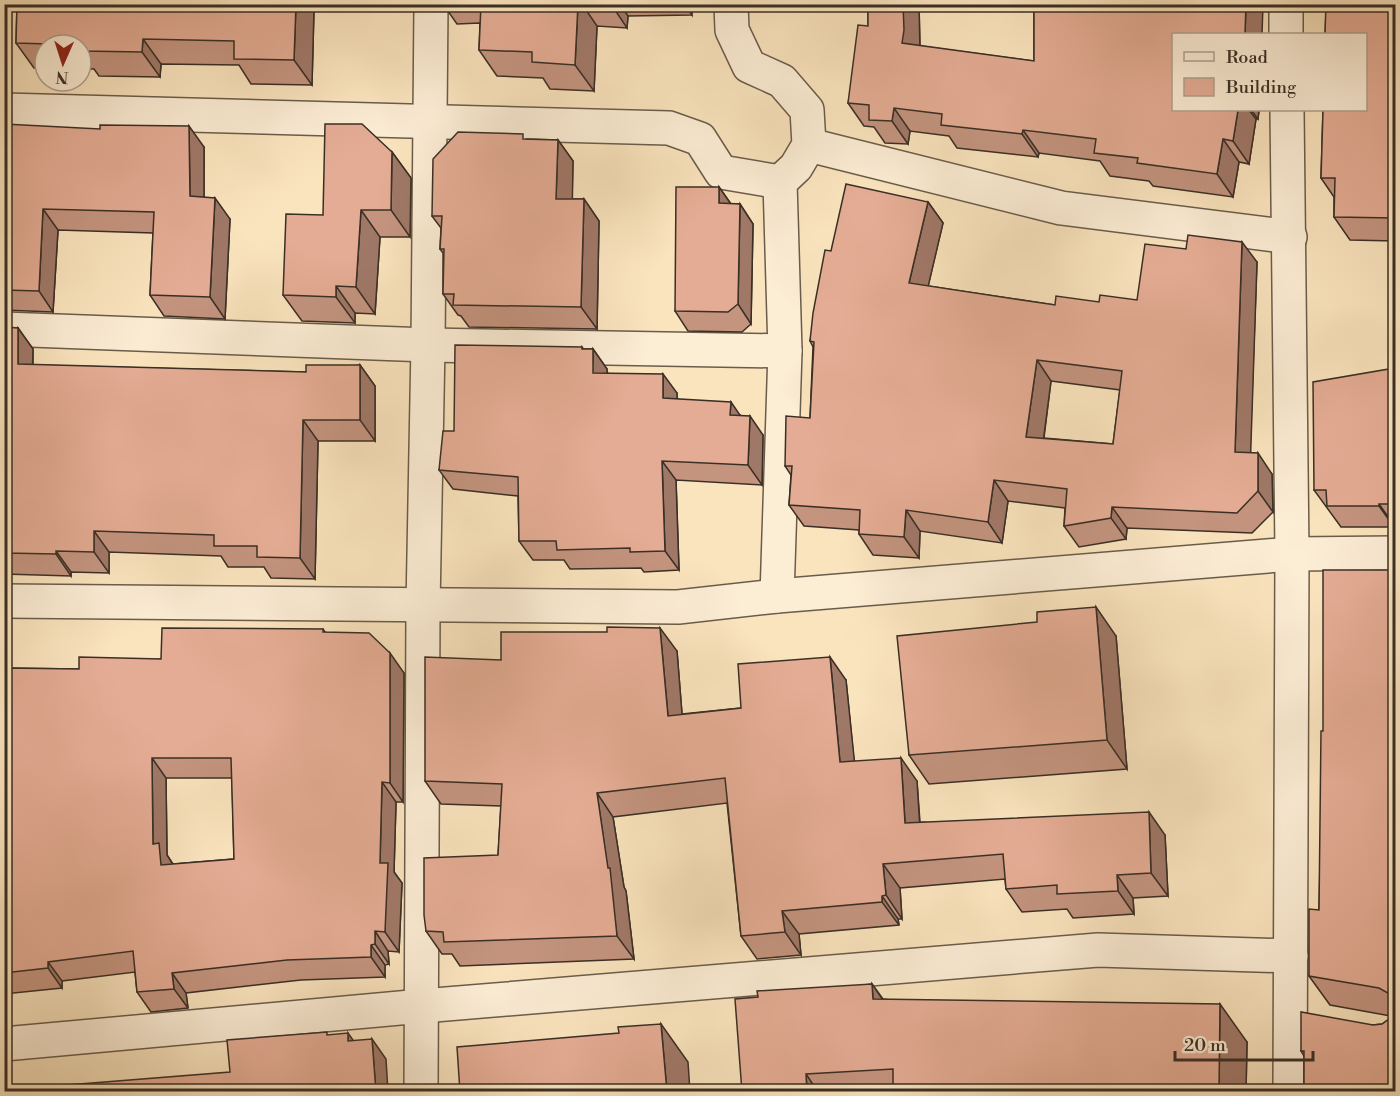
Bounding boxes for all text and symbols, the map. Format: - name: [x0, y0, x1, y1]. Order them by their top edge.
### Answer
- north arrow: [33, 33, 93, 93]
- legend: [1172, 33, 1367, 111]
- text: Road: [1226, 46, 1269, 69]
- text: N: [55, 67, 69, 87]
- text: Building: [1225, 76, 1297, 99]
- scale bar: [1175, 1024, 1313, 1062]
- text: 20 m: [1184, 1034, 1226, 1057]

